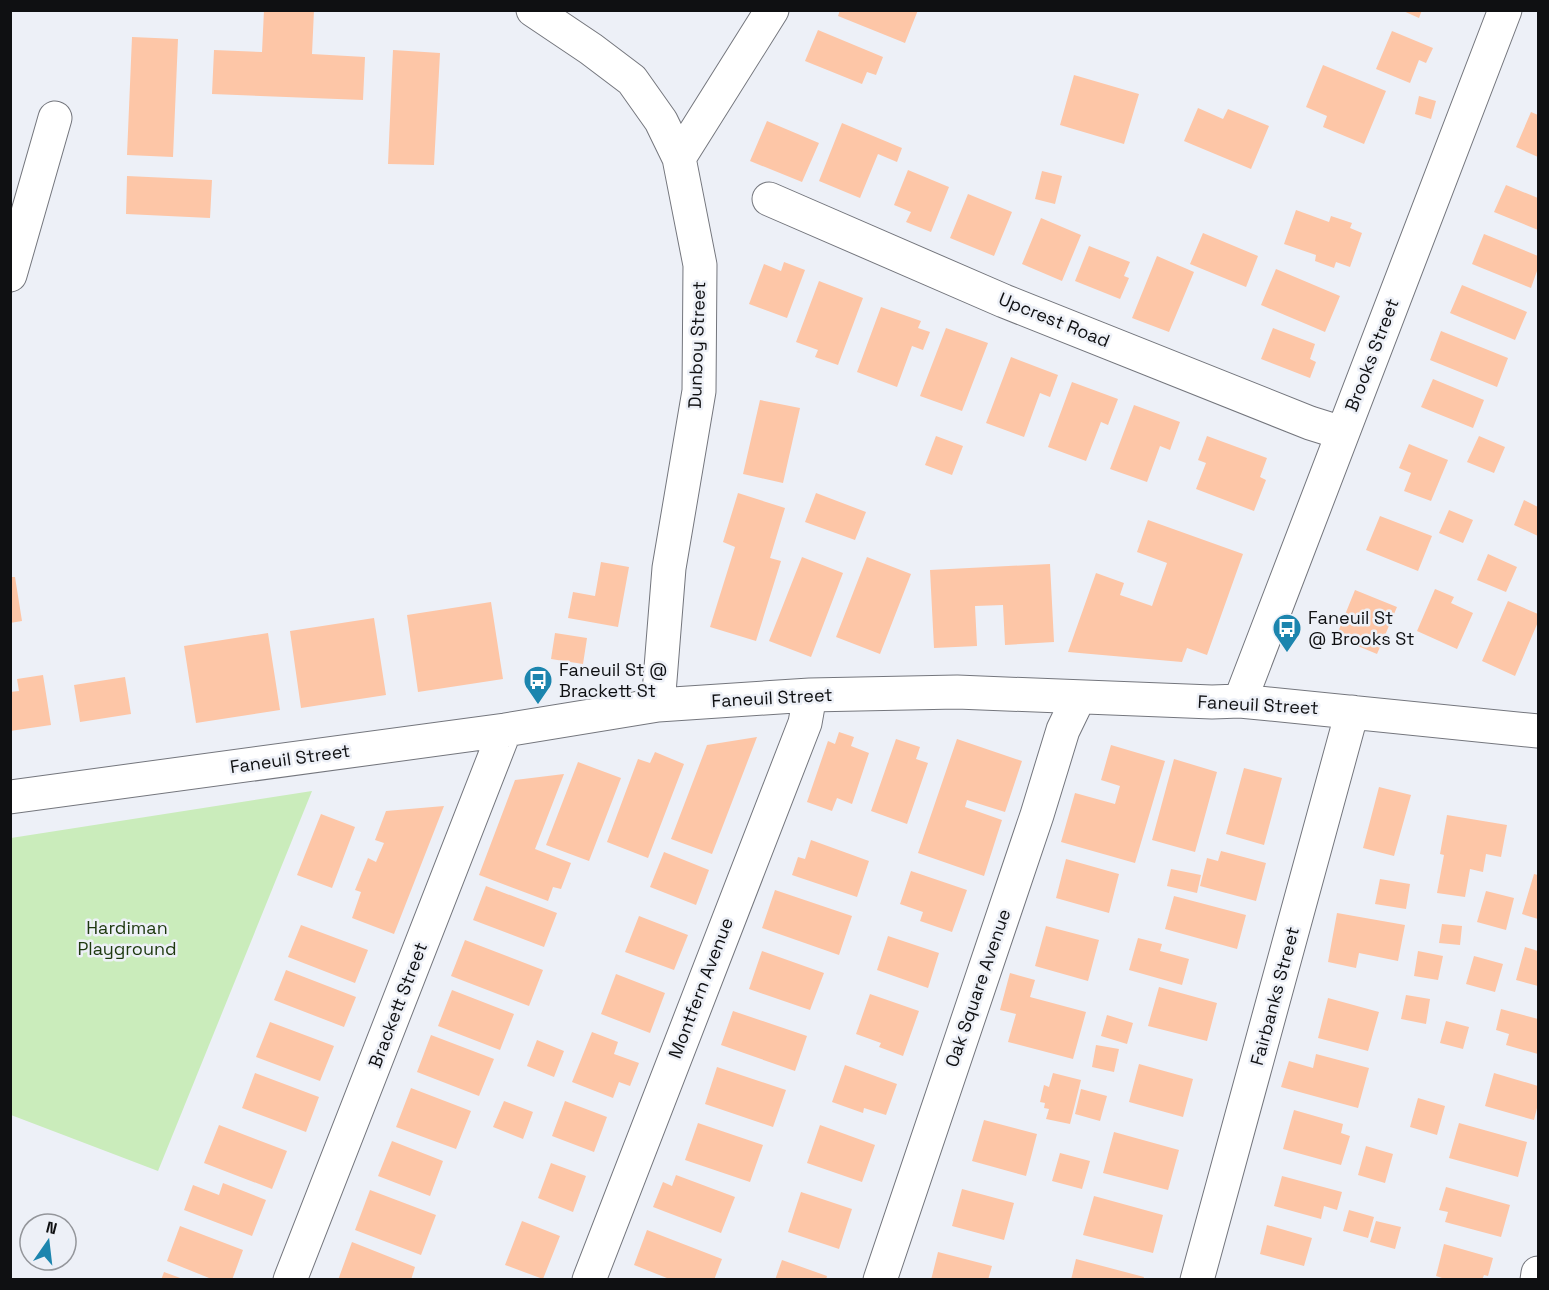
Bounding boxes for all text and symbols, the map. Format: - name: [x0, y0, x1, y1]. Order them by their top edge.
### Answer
- street label: Dunboy Street: [683, 281, 710, 409]
- street label: Upcrest Road: [995, 287, 1113, 352]
- street label: Brooks Street: [1339, 295, 1404, 415]
- place label: Faneuil St @ Brooks St: [1308, 606, 1415, 650]
- bus stop icon: Faneuil St @ Brooks St: [1271, 612, 1303, 654]
- place label: Faneuil St @ Brackett St: [559, 658, 668, 702]
- bus stop icon: Faneuil St @ Brackett St: [522, 664, 554, 706]
- street label: Faneuil Street: [711, 683, 833, 712]
- street label: Faneuil Street: [1197, 690, 1319, 719]
- street label: Faneuil Street: [228, 739, 351, 778]
- street label: Oak Square Avenue: [940, 906, 1015, 1070]
- street label: Montfern Avenue: [663, 914, 738, 1062]
- park label: Hardiman Playground: [77, 916, 177, 960]
- street label: Fairbanks Street: [1245, 924, 1304, 1068]
- street label: Brackett Street: [363, 939, 432, 1071]
- north arrow: [18, 1212, 78, 1272]
- text: N: [44, 1216, 59, 1239]

